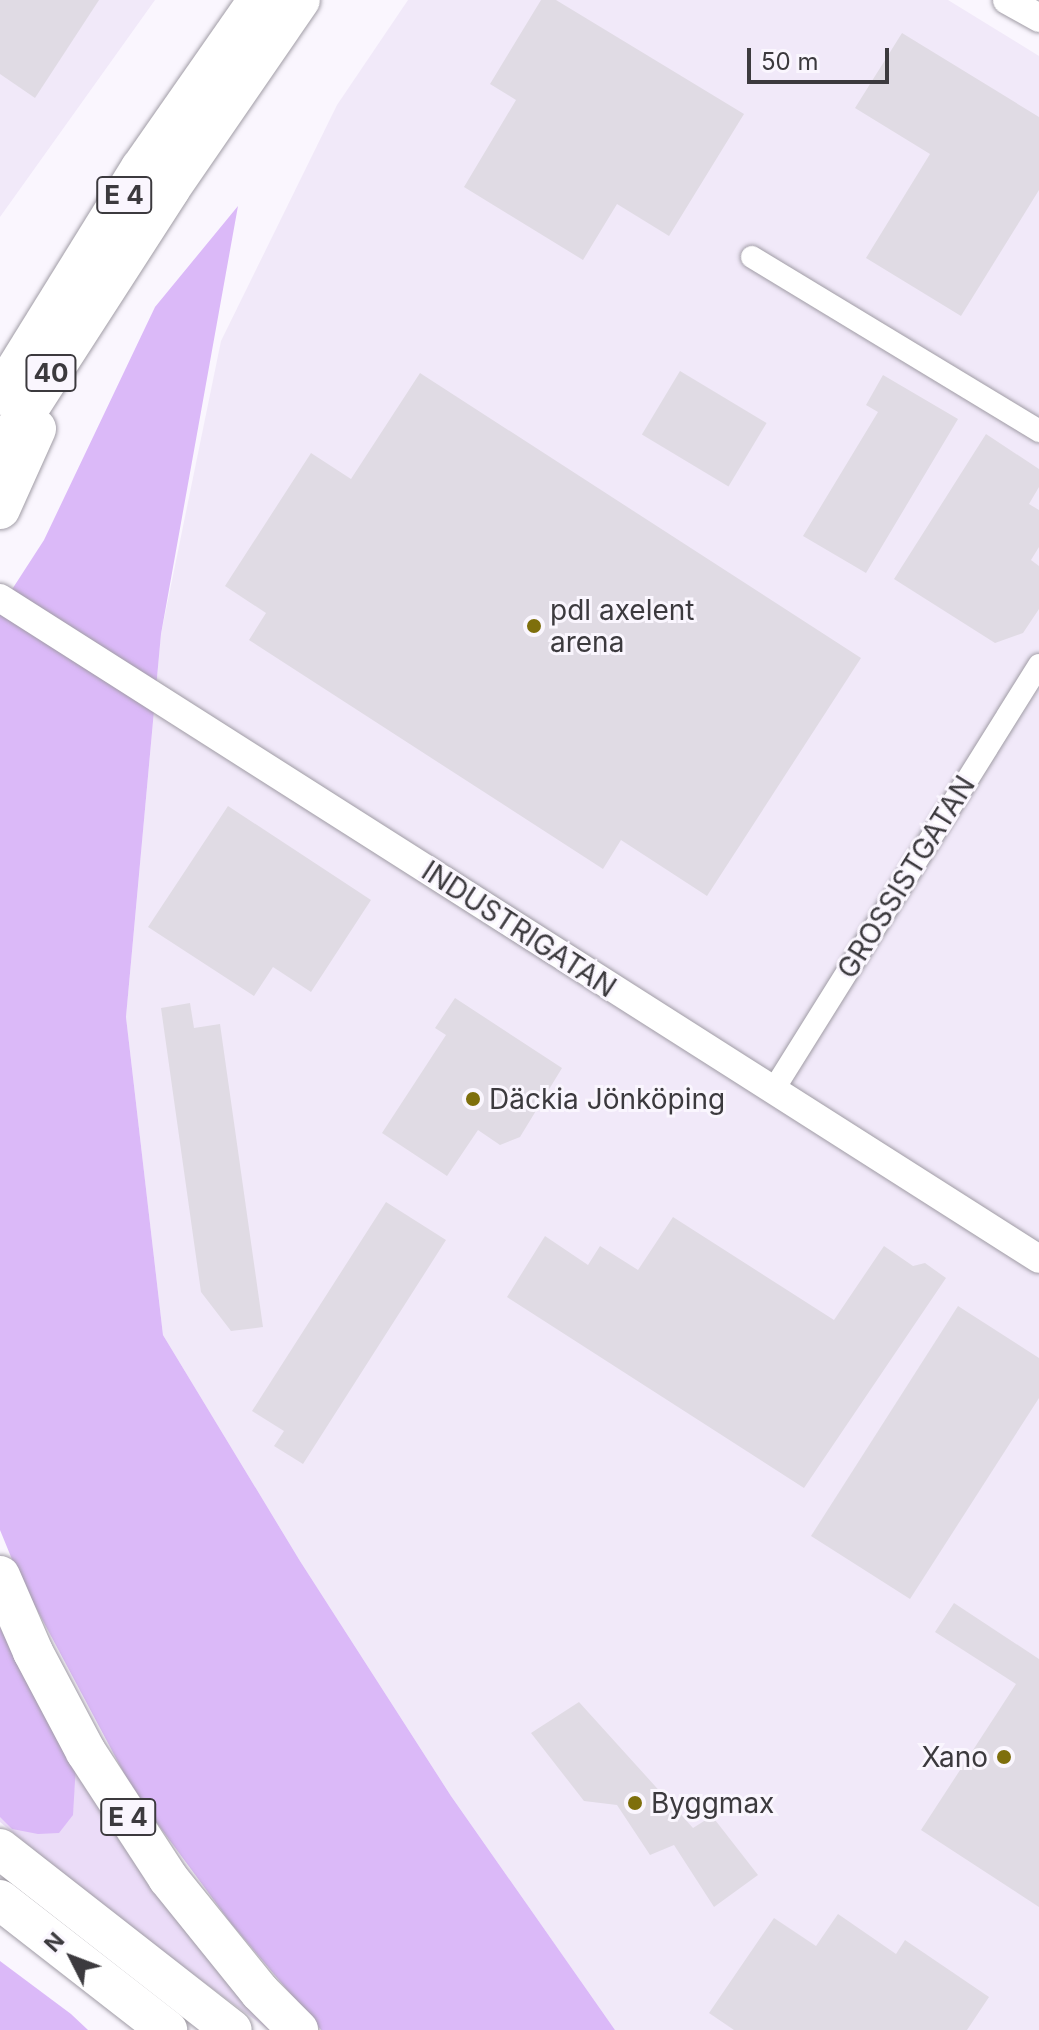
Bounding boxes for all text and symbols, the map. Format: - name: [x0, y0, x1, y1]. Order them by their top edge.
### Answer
- scale bar: [751, 32, 893, 82]
- text: 50 m: [761, 47, 819, 76]
- road number: E 4: [96, 173, 152, 217]
- road number: 40: [25, 351, 77, 395]
- place label: pdl axelent arena: [550, 593, 694, 659]
- marker: pdl axelent arena: [525, 617, 543, 635]
- street label: GROSSISTGATAN: [830, 770, 982, 984]
- street label: INDUSTRIGATAN: [416, 854, 622, 1004]
- place label: Däckia Jönköping: [489, 1082, 725, 1116]
- marker: Däckia Jönköping: [464, 1090, 482, 1108]
- place label: Xano: [921, 1740, 988, 1774]
- marker: Xano: [995, 1748, 1013, 1766]
- place label: Byggmax: [651, 1786, 774, 1820]
- marker: Byggmax: [626, 1794, 644, 1812]
- road number: E 4: [100, 1795, 156, 1839]
- north arrow: [32, 1918, 112, 1998]
- text: N: [39, 1927, 69, 1957]

